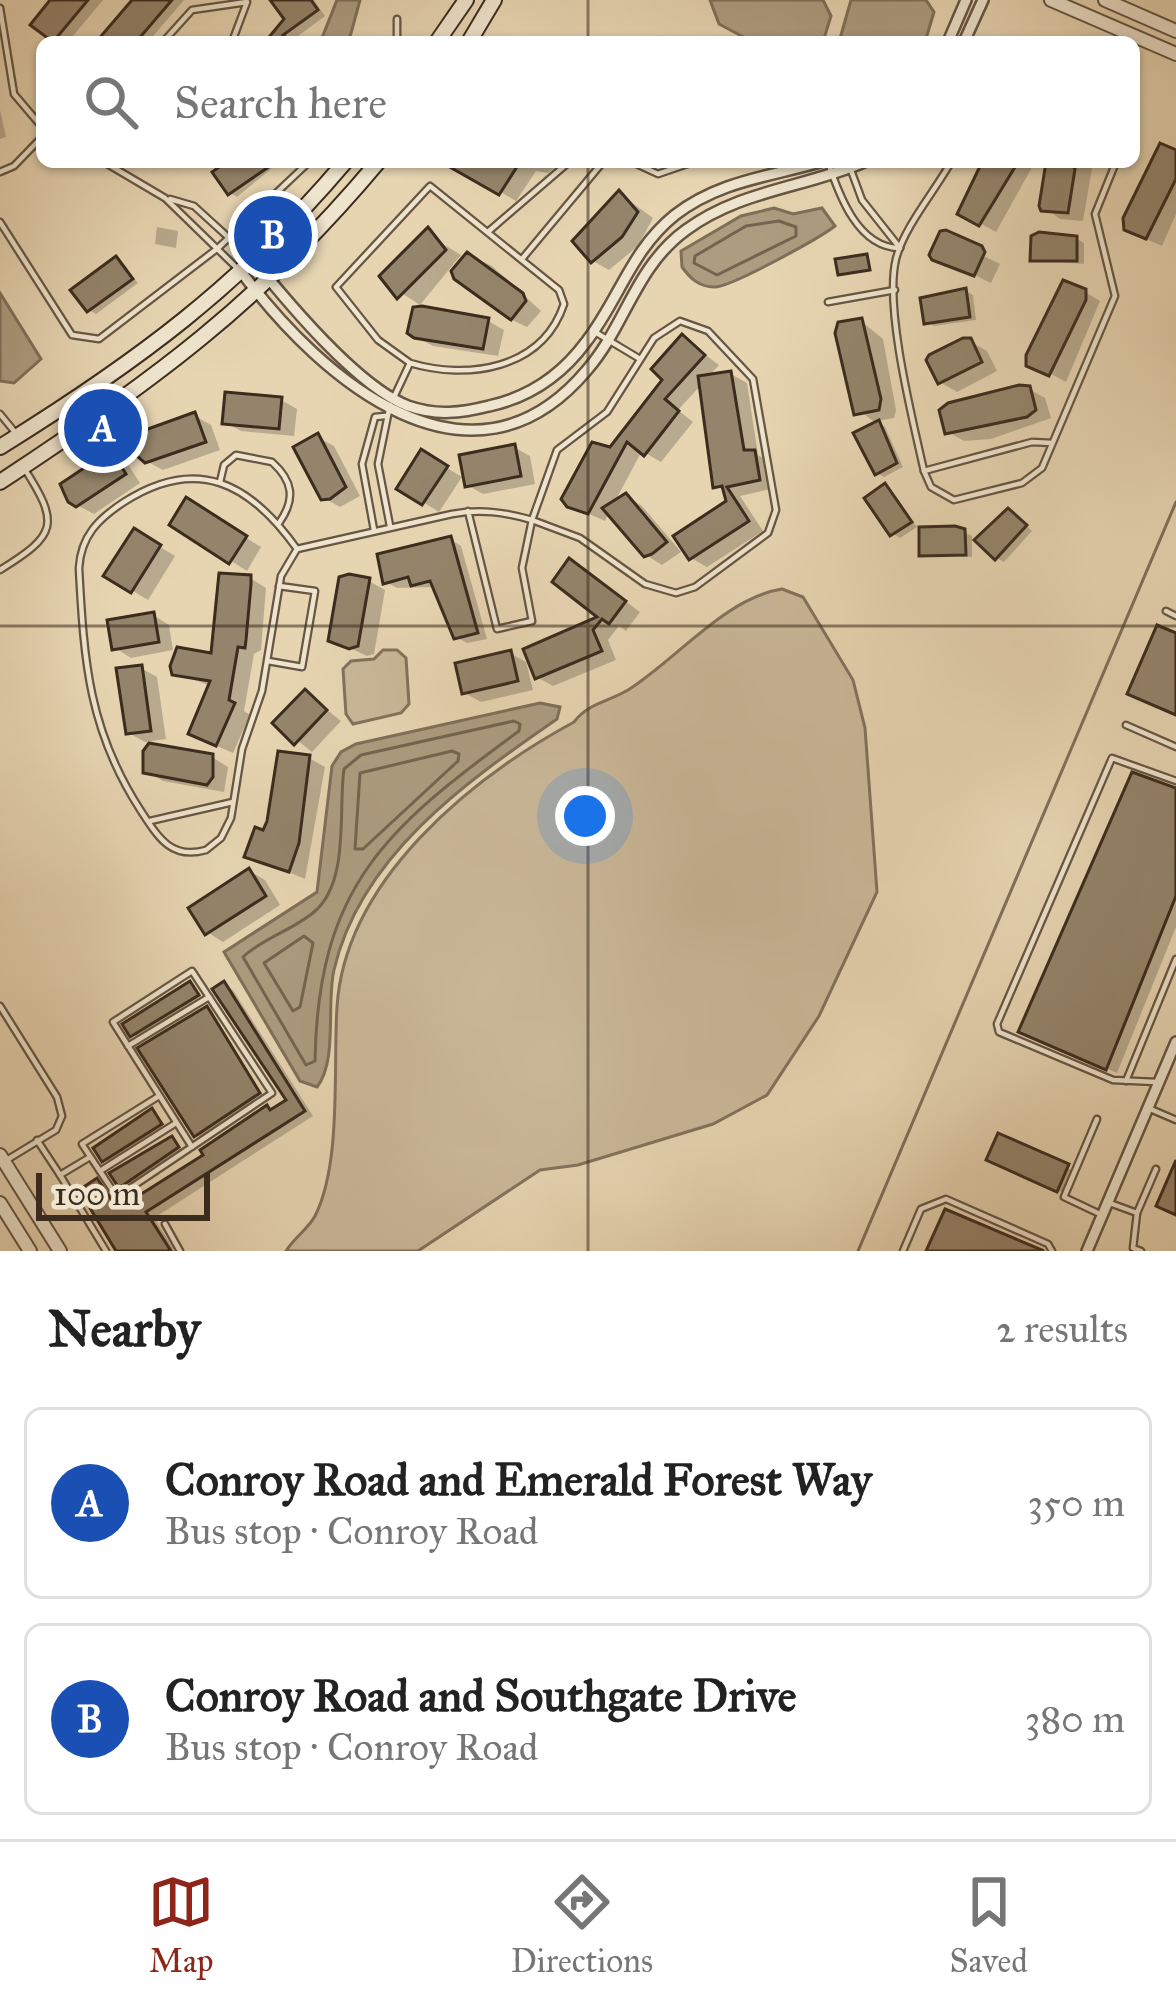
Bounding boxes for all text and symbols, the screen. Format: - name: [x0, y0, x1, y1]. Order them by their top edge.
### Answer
- search box: [36, 36, 1140, 168]
- icon: search: [78, 69, 144, 135]
- text: Search here: [174, 75, 387, 130]
- pin: B: [234, 190, 312, 280]
- pin: A: [64, 383, 142, 473]
- your location: [555, 786, 615, 846]
- scale bar: [36, 1167, 210, 1220]
- text: 100 m: [54, 1174, 140, 1214]
- text: Nearby: [48, 1298, 200, 1360]
- text: 2 results: [996, 1305, 1128, 1353]
- text: Conroy Road and Emerald Forest Way: [165, 1452, 872, 1507]
- text: A: [77, 1479, 103, 1527]
- text: 350 m: [1027, 1479, 1125, 1527]
- text: Bus stop · Conroy Road: [165, 1507, 538, 1555]
- text: Conroy Road and Southgate Drive: [165, 1668, 797, 1723]
- text: B: [77, 1695, 103, 1743]
- text: 380 m: [1025, 1695, 1125, 1743]
- text: Bus stop · Conroy Road: [165, 1723, 538, 1771]
- tab: Map: [148, 1869, 214, 1981]
- tab: Directions: [511, 1869, 653, 1981]
- tab: Saved: [949, 1869, 1028, 1981]

